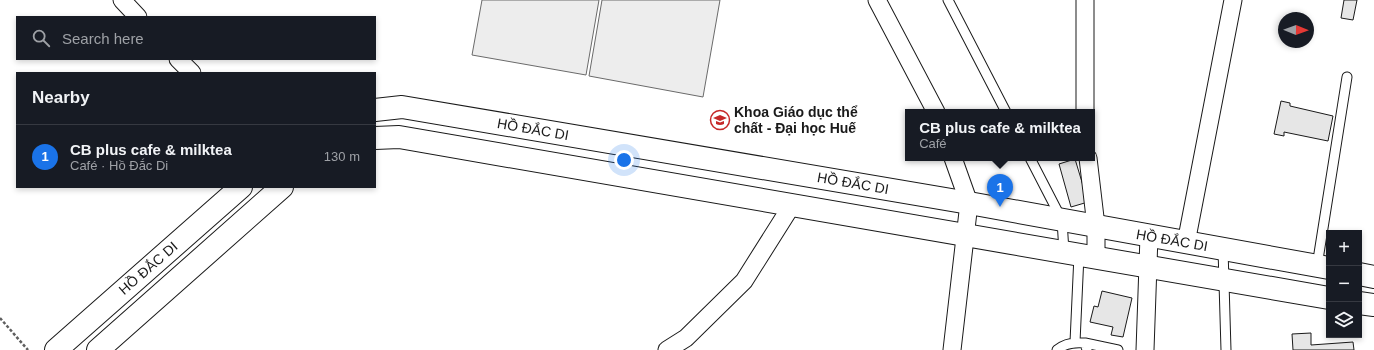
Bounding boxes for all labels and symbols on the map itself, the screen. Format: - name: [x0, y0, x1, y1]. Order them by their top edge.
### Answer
- north arrow: [1278, 12, 1314, 48]
- place label: Khoa Giáo dục thể chất - Đại học Huế: [734, 104, 858, 136]
- school or university icon: Khoa Giáo dục thể chất - Đại học Huế: [709, 109, 731, 131]
- street label: HỒ ĐẮC DI: [496, 114, 570, 143]
- your location: [614, 150, 634, 170]
- street label: HỒ ĐẮC DI: [816, 168, 890, 197]
- pin: 1: [987, 174, 1013, 207]
- street label: HỒ ĐẮC DI: [1135, 225, 1209, 254]
- street label: HỒ ĐẮC DI: [115, 237, 181, 298]

